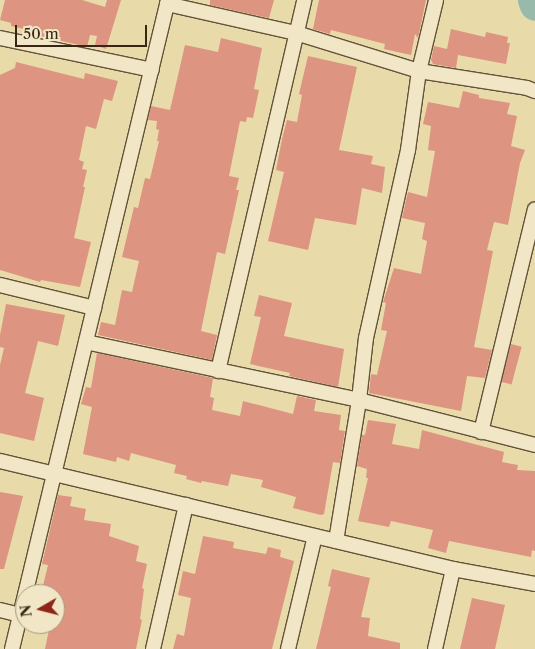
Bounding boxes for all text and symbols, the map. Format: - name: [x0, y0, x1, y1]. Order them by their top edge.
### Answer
- scale bar: [18, 15, 150, 47]
- text: 50 m: [23, 24, 59, 43]
- north arrow: [15, 584, 65, 634]
- text: N: [16, 604, 36, 618]

